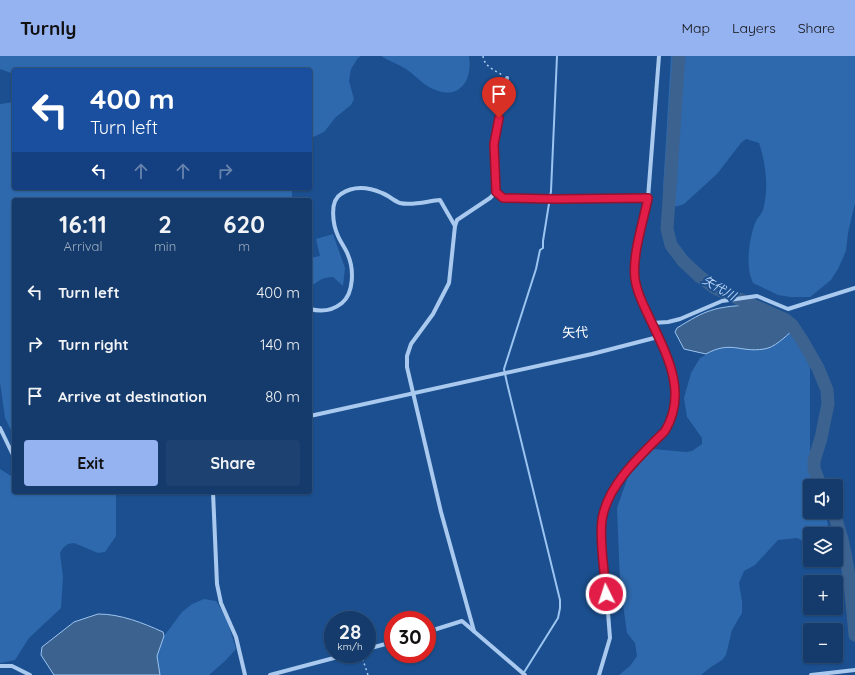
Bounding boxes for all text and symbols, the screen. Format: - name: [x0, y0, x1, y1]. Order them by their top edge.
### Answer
- text: Turnly: [20, 16, 76, 40]
- text: Map: [681, 19, 710, 37]
- text: Layers: [732, 19, 776, 37]
- text: Share: [798, 19, 835, 37]
- pin: [482, 77, 516, 118]
- text: 400 m: [90, 81, 175, 116]
- icon: arrive: [488, 83, 510, 105]
- icon: left: [24, 84, 76, 136]
- text: Turn left: [90, 116, 158, 139]
- icon: left: [88, 160, 110, 182]
- icon: ahead: [130, 160, 152, 182]
- icon: ahead: [172, 160, 194, 182]
- icon: right: [214, 160, 236, 182]
- text: 16:11: [59, 209, 107, 239]
- text: 2: [158, 209, 172, 239]
- text: 620: [223, 209, 265, 239]
- text: Arrival: [64, 238, 102, 254]
- text: min: [154, 238, 176, 254]
- text: m: [238, 238, 250, 254]
- water label: 矢代川: [700, 272, 740, 304]
- icon: left: [24, 281, 46, 303]
- text: Turn left: [58, 283, 120, 302]
- text: 400 m: [256, 283, 300, 302]
- district label: 矢代: [562, 324, 588, 340]
- icon: right: [24, 333, 46, 355]
- text: Turn right: [58, 335, 129, 354]
- text: 140 m: [260, 335, 300, 354]
- icon: arrive: [24, 385, 46, 407]
- text: Arrive at destination: [58, 387, 207, 406]
- text: 80 m: [265, 387, 300, 406]
- button: Exit: [24, 440, 158, 486]
- button: Share: [166, 440, 300, 486]
- map controls: [803, 479, 843, 663]
- button: sound: [803, 479, 843, 519]
- button: layers: [803, 527, 843, 567]
- position arrow: [585, 573, 627, 615]
- button: +: [803, 575, 843, 615]
- speed limit sign: 30: [384, 611, 436, 663]
- text: 28: [339, 619, 361, 644]
- button: −: [803, 623, 843, 663]
- text: km/h: [337, 640, 363, 653]

